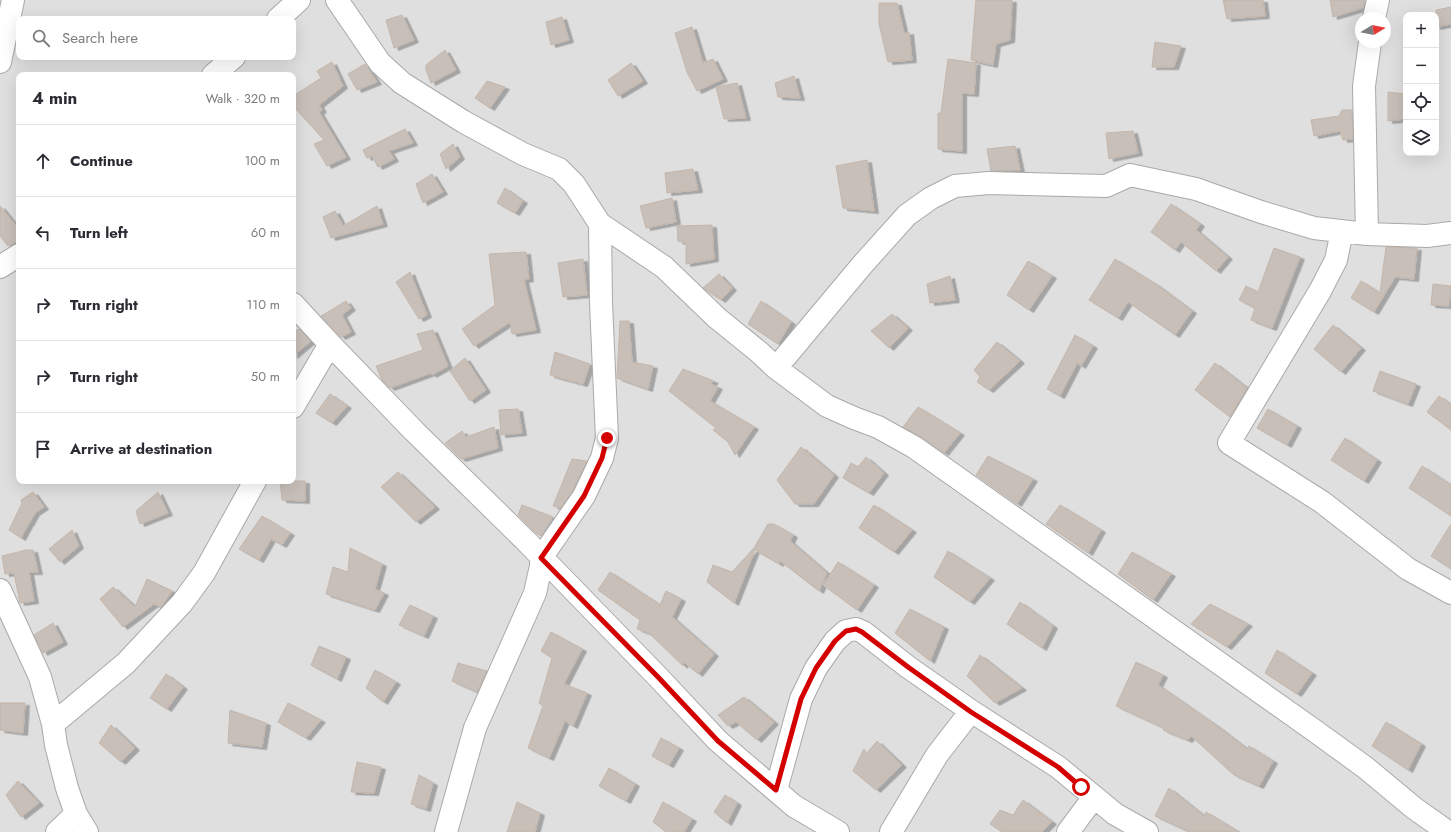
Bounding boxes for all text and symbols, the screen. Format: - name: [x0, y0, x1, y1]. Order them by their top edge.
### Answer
- north arrow: [1355, 12, 1391, 48]
- map controls: [1403, 12, 1439, 156]
- button: +: [1403, 12, 1439, 48]
- search box: [16, 16, 296, 60]
- icon: search: [30, 27, 52, 49]
- text: Search here: [62, 27, 138, 49]
- button: −: [1403, 48, 1439, 84]
- button: locate: [1403, 84, 1439, 120]
- text: 4 min: [32, 86, 77, 110]
- text: Walk · 320 m: [205, 89, 280, 108]
- button: layers: [1403, 120, 1439, 156]
- icon: ahead: [32, 150, 54, 172]
- text: Continue: [70, 150, 133, 172]
- text: 100 m: [245, 151, 280, 170]
- icon: left: [32, 222, 54, 244]
- text: Turn left: [70, 222, 128, 244]
- text: 60 m: [251, 223, 280, 242]
- icon: right: [32, 294, 54, 316]
- text: Turn right: [70, 294, 138, 316]
- text: 110 m: [246, 295, 280, 314]
- icon: right: [32, 366, 54, 388]
- text: Turn right: [70, 366, 138, 388]
- text: 50 m: [251, 367, 280, 386]
- route end: [598, 429, 616, 447]
- icon: arrive: [32, 438, 54, 460]
- text: Arrive at destination: [70, 438, 212, 460]
- route start: [1072, 778, 1090, 796]

